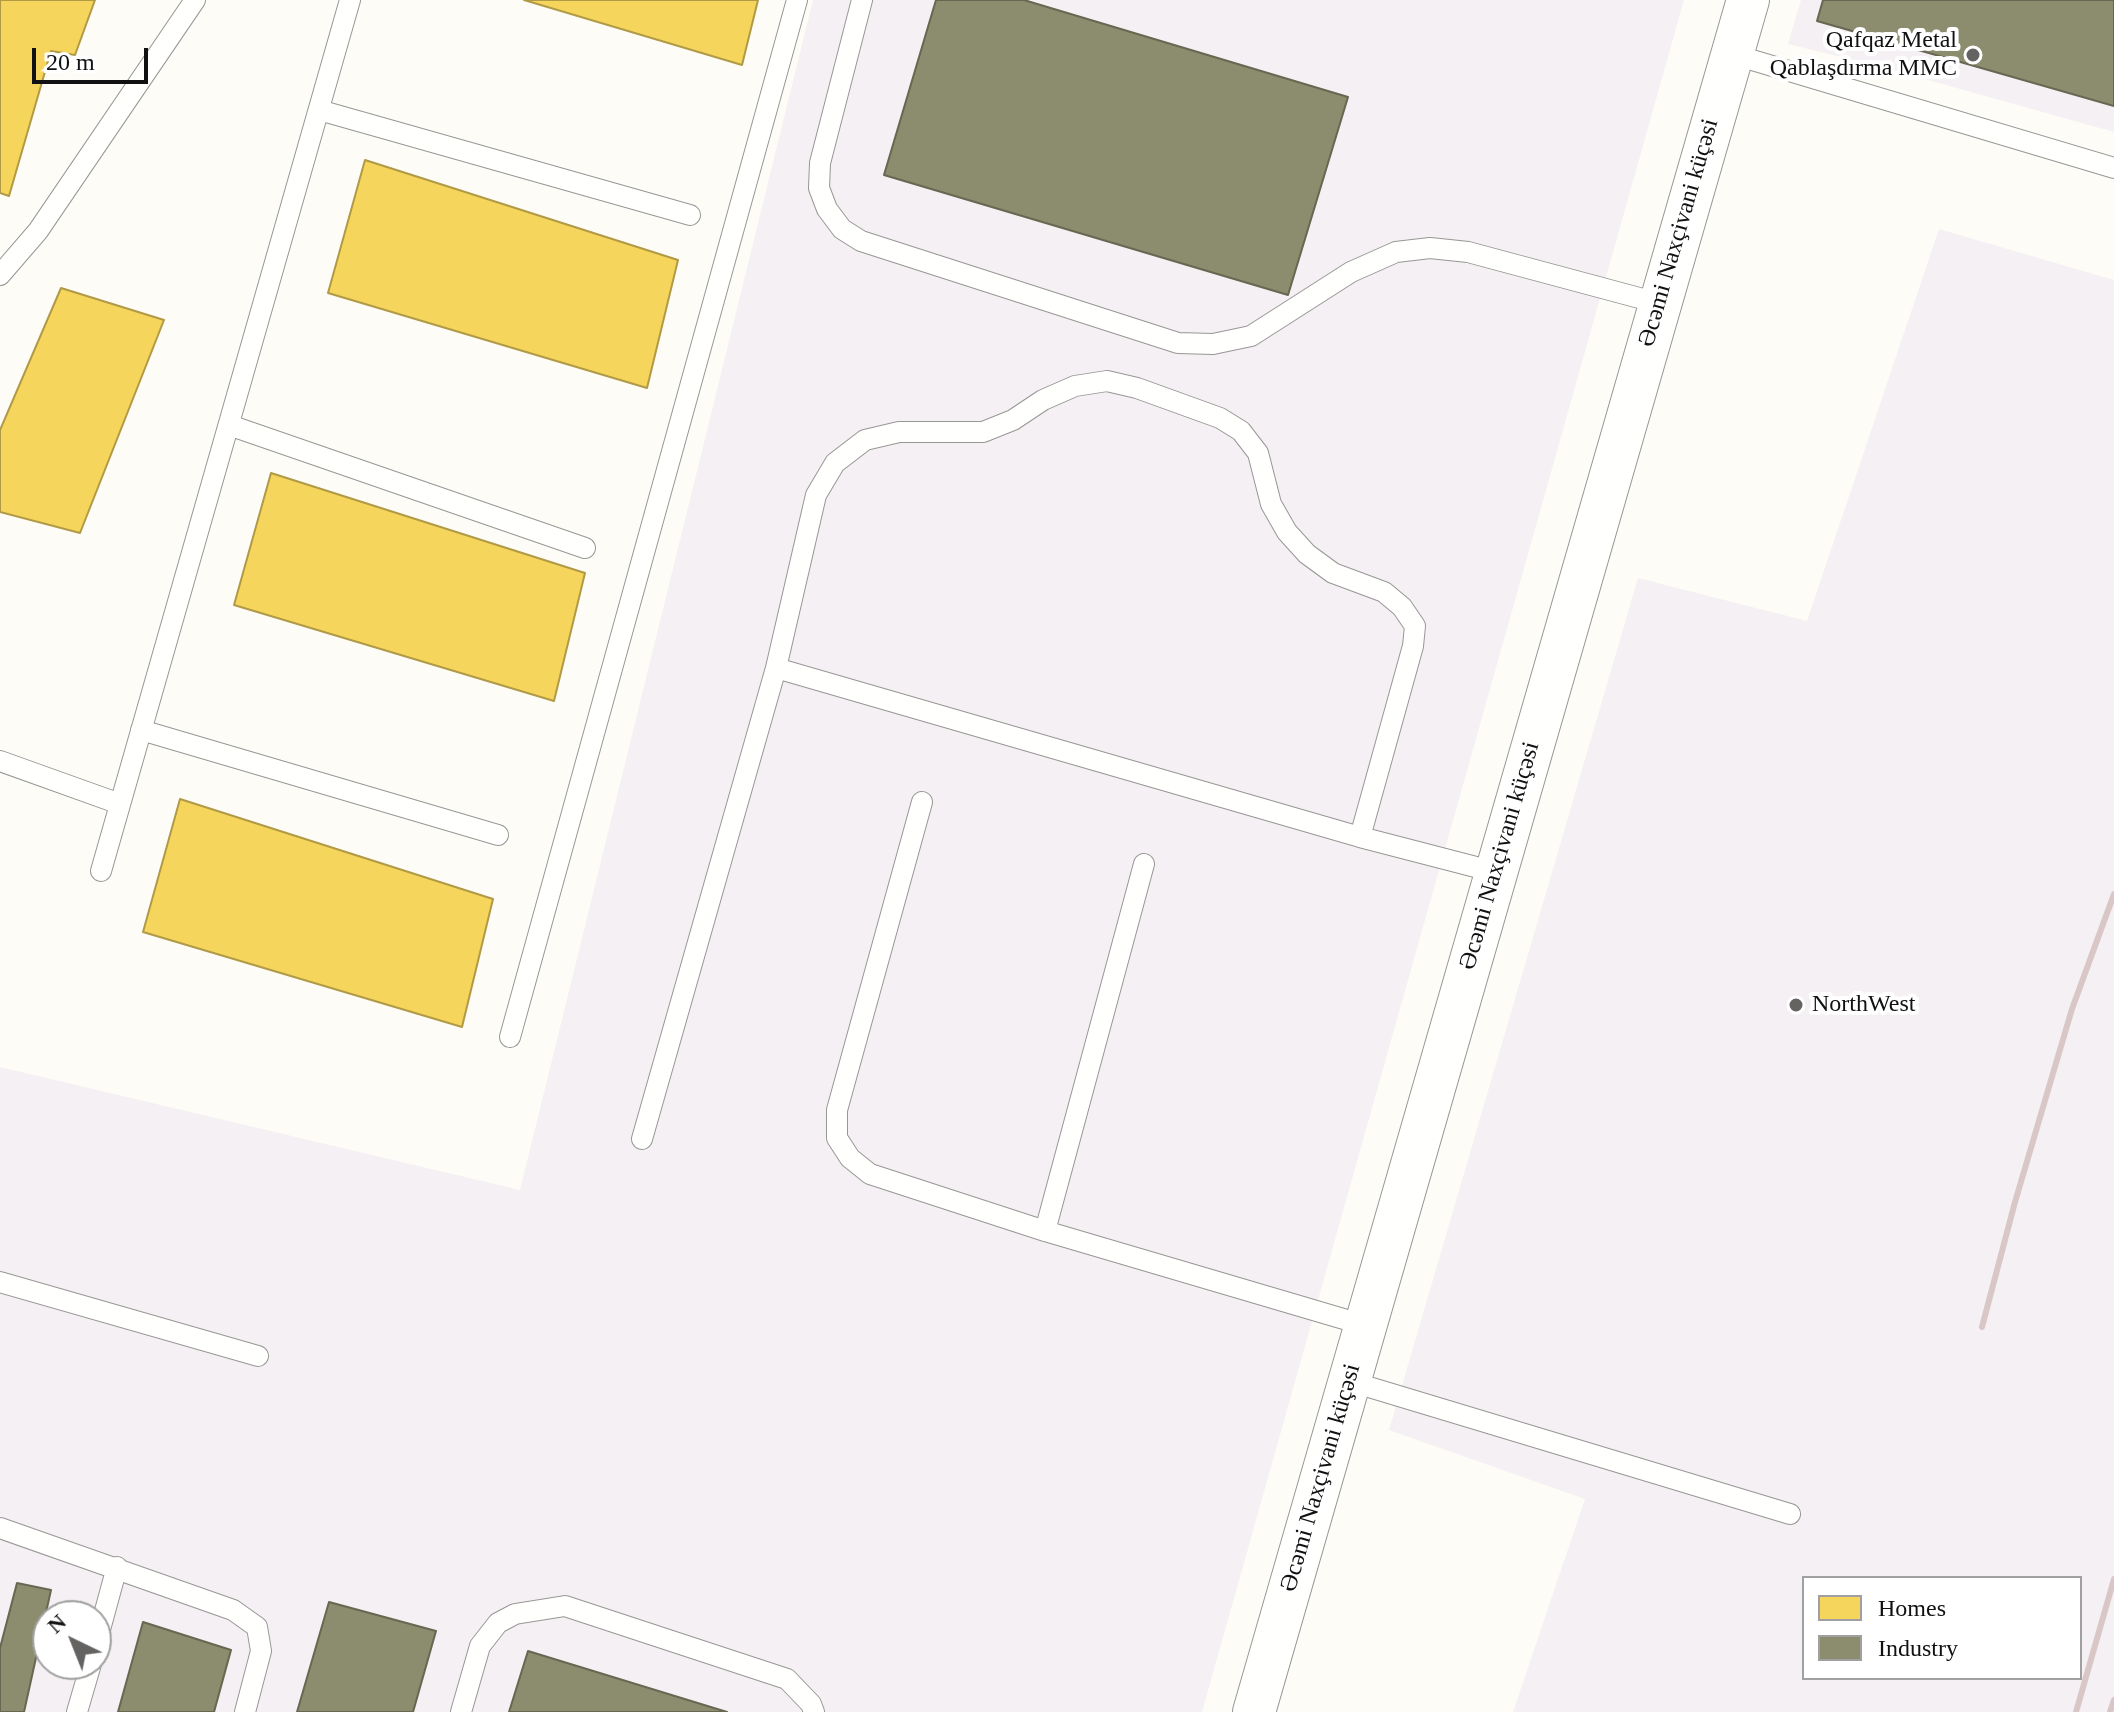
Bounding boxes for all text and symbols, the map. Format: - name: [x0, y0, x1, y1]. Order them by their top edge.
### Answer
- place label: Qafqaz Metal Qablaşdırma MMC: [1770, 27, 1957, 83]
- scale bar: [36, 32, 152, 82]
- marker: Qafqaz Metal Qablaşdırma MMC: [1964, 46, 1982, 64]
- text: 20 m: [46, 49, 95, 75]
- street label: Əcəmi Naxçivani küçəsi: [1633, 116, 1725, 350]
- street label: Əcəmi Naxçivani küçəsi: [1454, 739, 1546, 973]
- place label: NorthWest: [1812, 991, 1915, 1019]
- marker: NorthWest: [1787, 996, 1805, 1014]
- street label: Əcəmi Naxçivani küçəsi: [1275, 1361, 1367, 1595]
- legend: [1802, 1576, 2082, 1680]
- text: Homes: [1878, 1595, 1946, 1621]
- north arrow: [32, 1600, 112, 1680]
- text: N: [42, 1609, 71, 1638]
- text: Industry: [1878, 1635, 1958, 1661]

